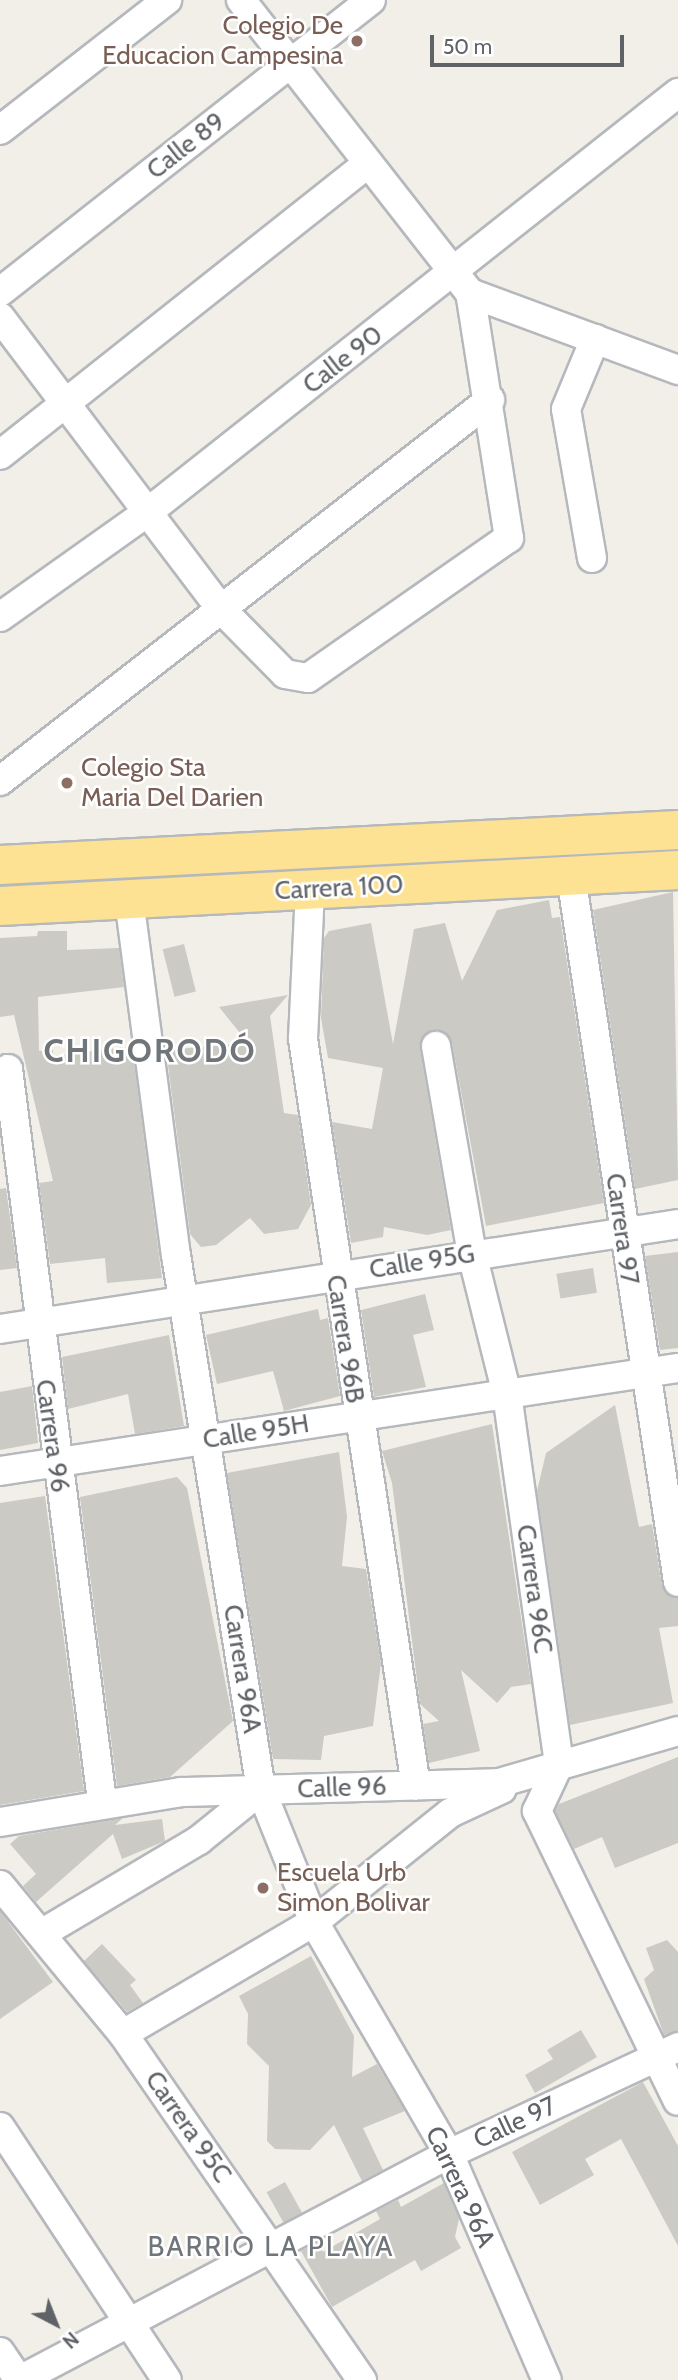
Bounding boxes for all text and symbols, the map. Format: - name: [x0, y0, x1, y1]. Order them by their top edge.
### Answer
- place label: Colegio De Educacion Campesina: [102, 10, 343, 72]
- scale bar: [433, 21, 627, 65]
- marker: Colegio De Educacion Campesina: [349, 33, 365, 49]
- text: 50 m: [443, 34, 492, 59]
- street label: Calle 89: [141, 106, 231, 186]
- street label: Calle 90: [297, 319, 389, 401]
- place label: Colegio Sta Maria Del Darien: [81, 752, 263, 814]
- marker: Colegio Sta Maria Del Darien: [59, 775, 75, 791]
- street label: Carrera 100: [274, 869, 404, 907]
- district label: CHIGORODÓ: [45, 1031, 255, 1071]
- street label: Carrera 97: [599, 1171, 645, 1287]
- street label: Calle 95G: [367, 1238, 477, 1286]
- street label: Carrera 96B: [319, 1273, 371, 1405]
- street label: Carrera 96: [29, 1377, 75, 1495]
- street label: Calle 95H: [201, 1408, 311, 1456]
- street label: Carrera 96C: [510, 1523, 558, 1655]
- street label: Carrera 96A: [216, 1602, 268, 1736]
- street label: Calle 96: [297, 1771, 387, 1805]
- place label: Escuela Urb Simon Bolivar: [277, 1857, 430, 1918]
- marker: Escuela Urb Simon Bolivar: [255, 1880, 271, 1896]
- street label: Carrera 95C: [138, 2065, 238, 2189]
- street label: Calle 97: [469, 2090, 561, 2156]
- street label: Carrera 96A: [418, 2122, 502, 2252]
- district label: BARRIO LA PLAYA: [149, 2229, 393, 2263]
- north arrow: [21, 2289, 91, 2359]
- text: N: [58, 2327, 83, 2353]

